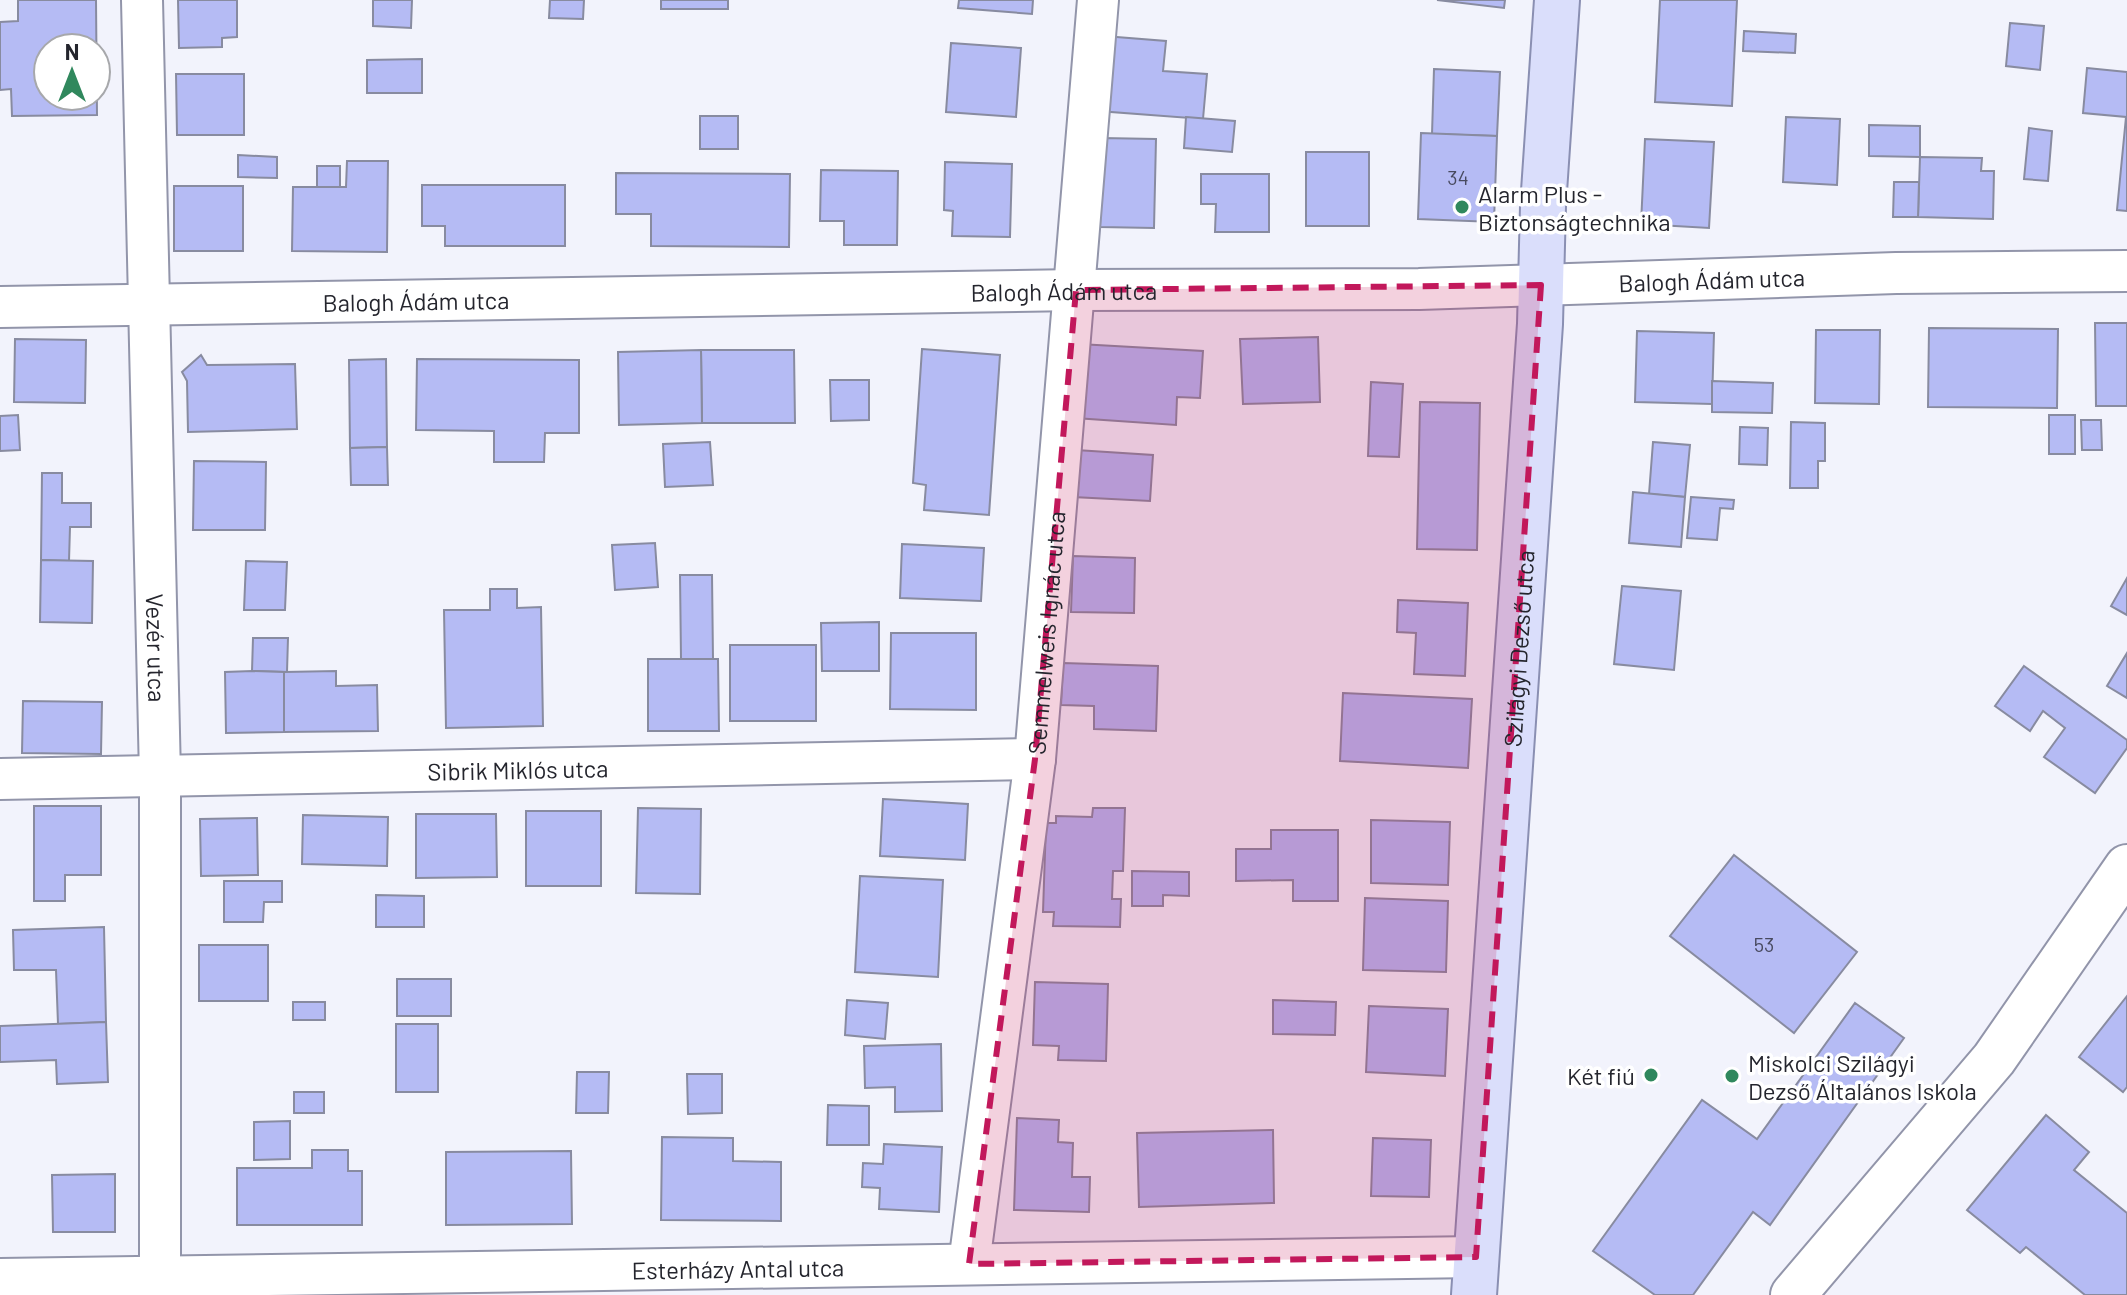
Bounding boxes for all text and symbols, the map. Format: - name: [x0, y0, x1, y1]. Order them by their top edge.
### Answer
- north arrow: [32, 32, 112, 112]
- text: N: [65, 38, 79, 64]
- house number: 34: [1447, 165, 1469, 189]
- place label: Alarm Plus - Biztonságtechnika: [1478, 179, 1671, 236]
- marker: Alarm Plus - Biztonságtechnika: [1453, 198, 1471, 216]
- street label: Balogh Ádám utca: [1618, 262, 1805, 297]
- street label: Balogh Ádám utca: [970, 275, 1157, 306]
- street label: Balogh Ádám utca: [322, 284, 510, 316]
- street label: Semmelweis Ignác utca: [1021, 510, 1070, 756]
- street label: Szilágyi Dezső utca: [1497, 549, 1539, 748]
- street label: Vezér utca: [141, 593, 173, 703]
- street label: Sibrik Miklós utca: [427, 753, 609, 785]
- house number: 53: [1754, 932, 1774, 956]
- place label: Miskolci Szilágyi Dezső Általános Iskola: [1748, 1048, 1977, 1105]
- place label: Két fiú: [1567, 1061, 1635, 1090]
- marker: Két fiú: [1642, 1066, 1660, 1084]
- marker: Miskolci Szilágyi Dezső Általános Iskola: [1723, 1067, 1741, 1085]
- street label: Esterházy Antal utca: [631, 1252, 844, 1284]

